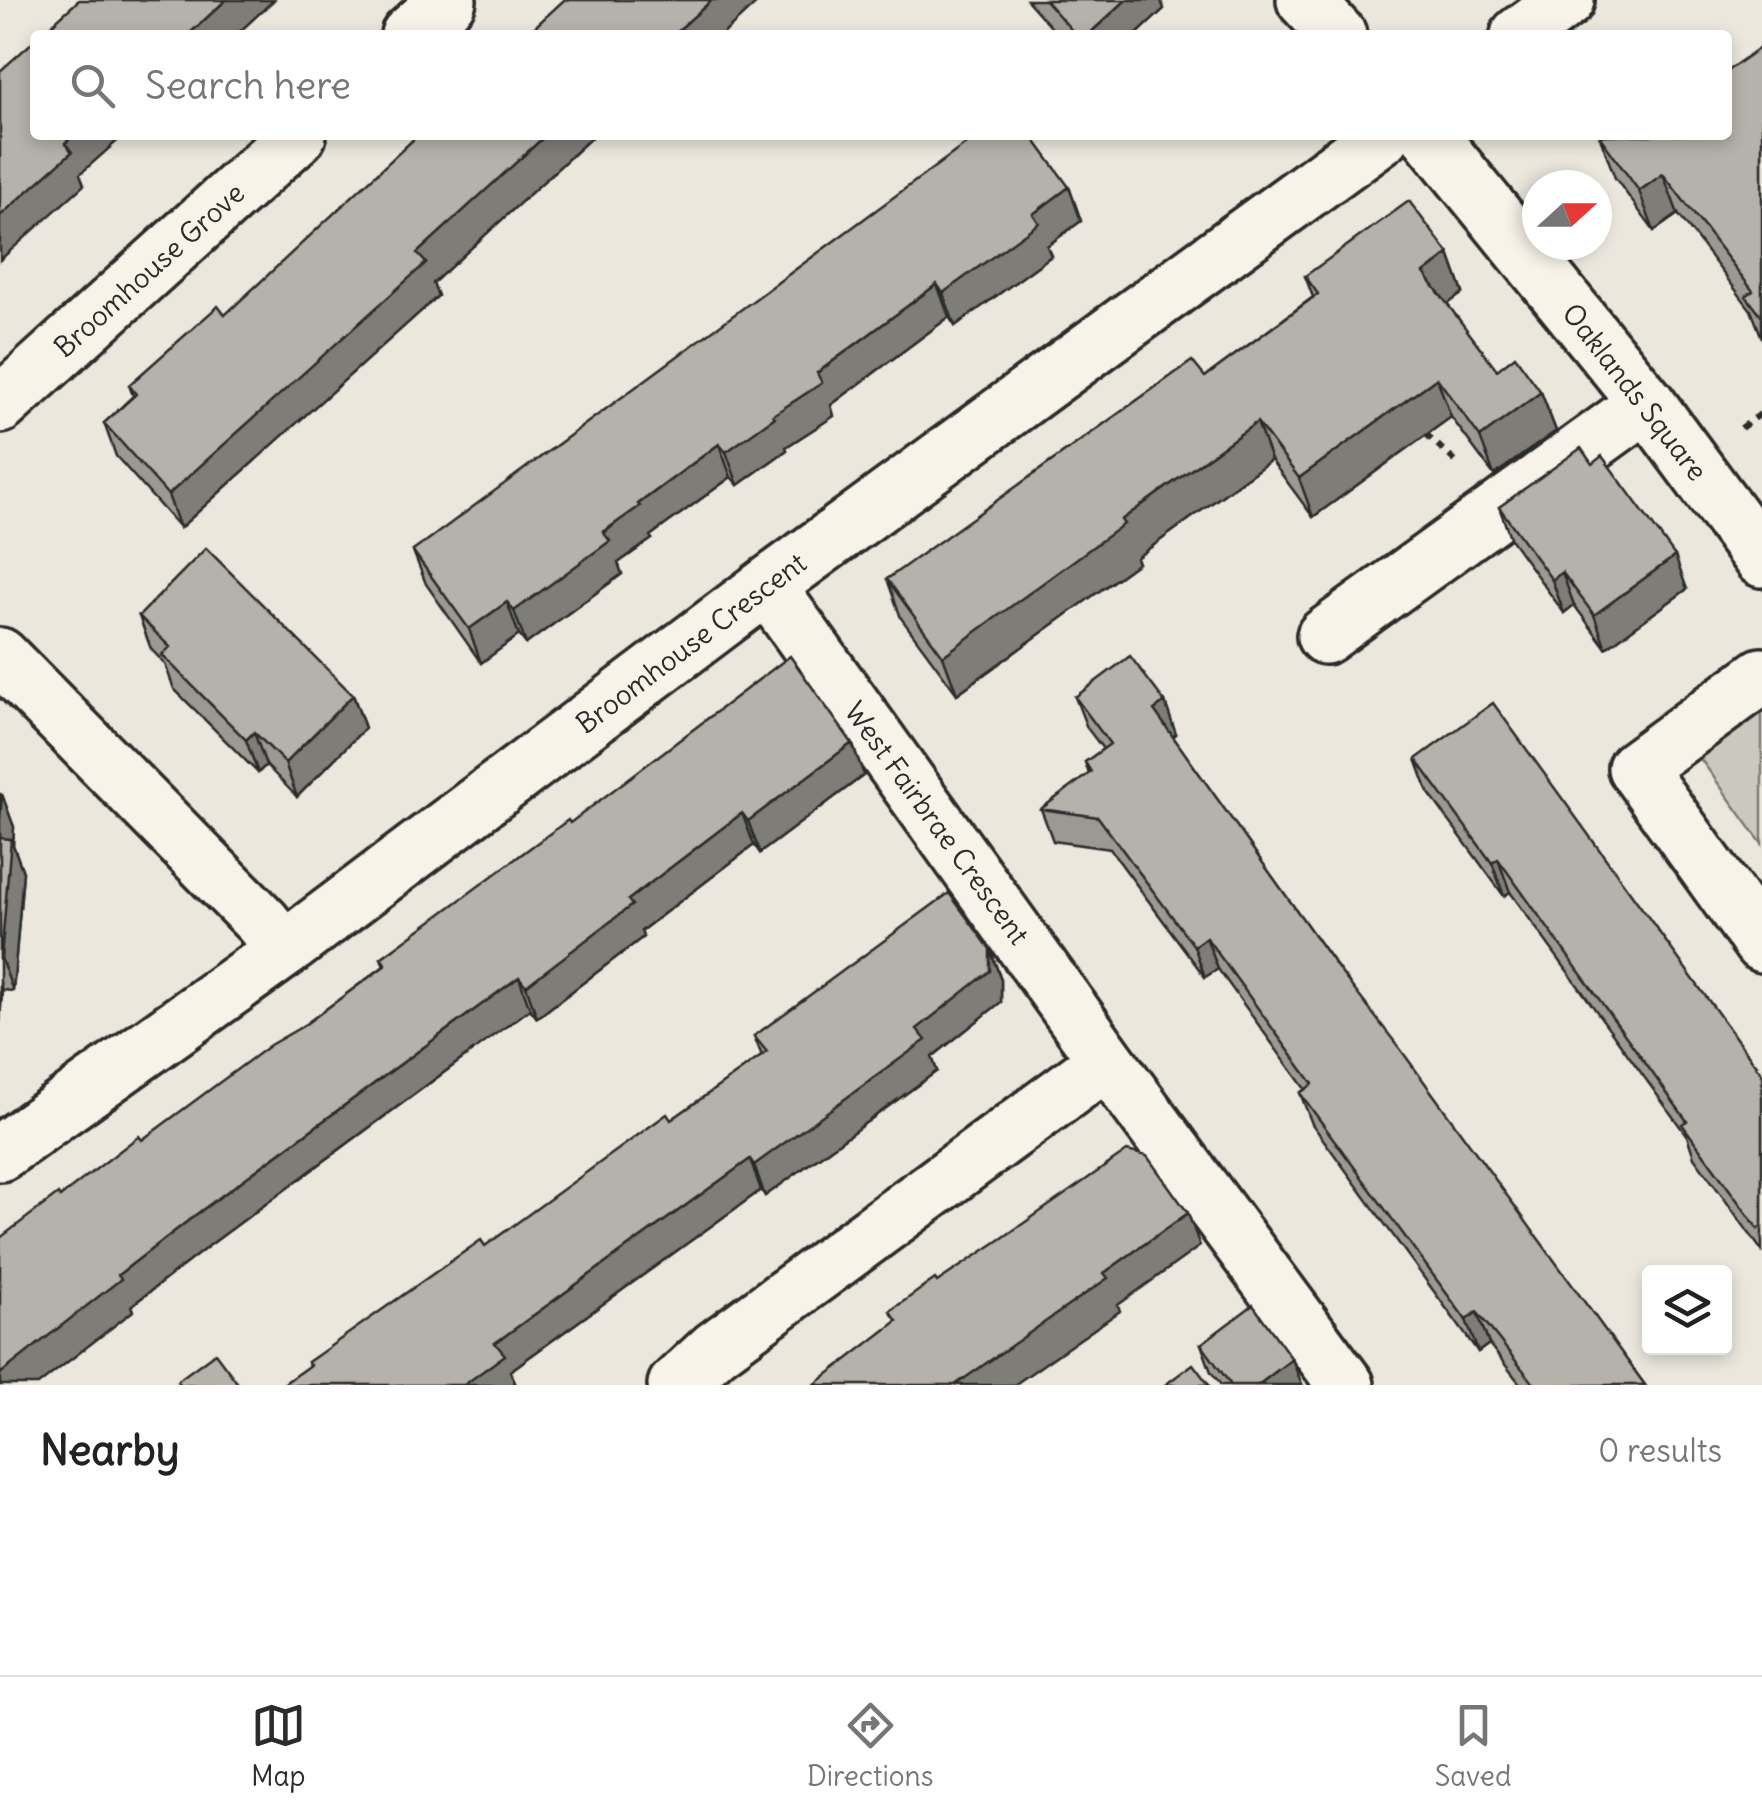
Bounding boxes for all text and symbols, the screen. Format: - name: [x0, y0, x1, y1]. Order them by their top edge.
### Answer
- search box: [30, 30, 1732, 140]
- icon: search: [65, 58, 120, 113]
- text: Search here: [145, 62, 351, 109]
- north arrow: [1522, 170, 1612, 260]
- street label: Broomhouse Grove: [46, 175, 252, 365]
- street label: Oaklands Square: [1555, 296, 1715, 488]
- street label: Broomhouse Crescent: [569, 545, 813, 741]
- street label: West Fairbrae Crescent: [837, 694, 1037, 952]
- map controls: [1642, 1265, 1732, 1355]
- button: layers: [1642, 1265, 1732, 1355]
- text: Nearby: [40, 1424, 179, 1476]
- text: 0 results: [1598, 1430, 1722, 1471]
- tab: Map: [251, 1698, 306, 1794]
- tab: Directions: [807, 1698, 933, 1794]
- tab: Saved: [1435, 1698, 1511, 1794]

